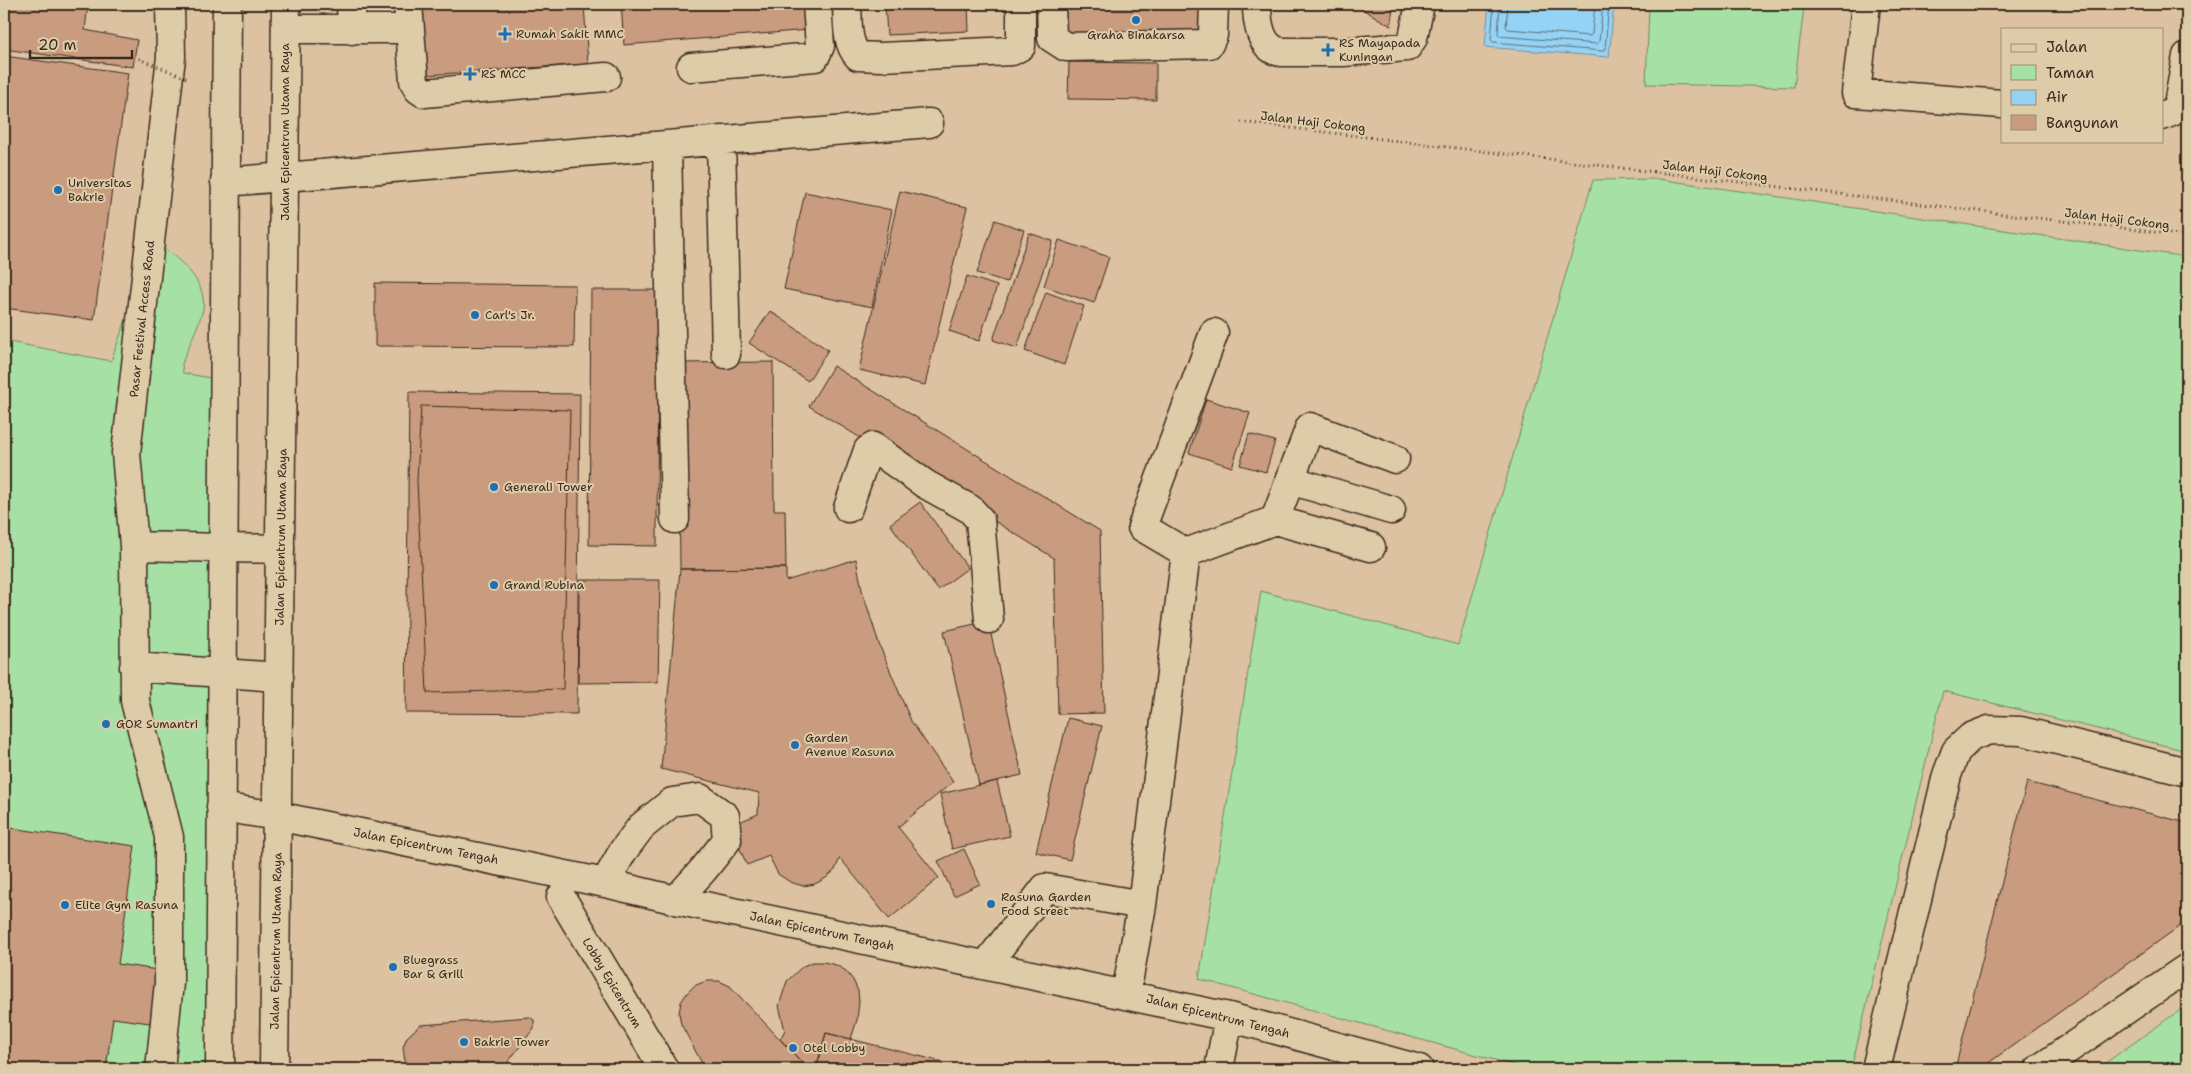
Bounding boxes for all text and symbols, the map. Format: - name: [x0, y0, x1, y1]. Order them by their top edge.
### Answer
- marker: Graha Binakarsa: [1130, 14, 1142, 26]
- place label: Rumah Sakit MMC: [516, 26, 624, 42]
- marker: Rumah Sakit MMC: [498, 27, 512, 41]
- place label: Graha Binakarsa: [1087, 27, 1185, 43]
- scale bar: [30, 28, 132, 60]
- legend: [2001, 28, 2164, 142]
- text: 20 m: [38, 35, 77, 55]
- place label: RS Mayapada Kuningan: [1339, 35, 1421, 65]
- text: Jalan: [2046, 37, 2087, 57]
- street label: Jalan Epicentrum Utama Raya: [277, 43, 293, 221]
- marker: RS Mayapada Kuningan: [1321, 43, 1335, 57]
- text: Taman: [2046, 63, 2094, 83]
- place label: RS MCC: [481, 66, 526, 82]
- marker: RS MCC: [463, 67, 477, 81]
- text: Air: [2046, 87, 2068, 107]
- street label: Jalan Haji Cokong: [1259, 108, 1367, 136]
- text: Bangunan: [2046, 113, 2118, 133]
- street label: Jalan Haji Cokong: [1661, 157, 1769, 185]
- place label: Universitas Bakrie: [68, 175, 132, 205]
- marker: Universitas Bakrie: [52, 184, 64, 196]
- street label: Jalan Haji Cokong: [2063, 205, 2171, 233]
- street label: Pasar Festival Access Road: [126, 239, 158, 398]
- place label: Carl's Jr.: [485, 307, 535, 323]
- marker: Carl's Jr.: [469, 309, 481, 321]
- street label: Jalan Epicentrum Utama Raya: [271, 448, 291, 626]
- place label: Generali Tower: [504, 479, 593, 495]
- marker: Generali Tower: [488, 481, 500, 493]
- place label: Grand Rubina: [504, 577, 585, 593]
- marker: Grand Rubina: [488, 579, 500, 591]
- place label: GOR Sumantri: [116, 716, 198, 732]
- marker: GOR Sumantri: [100, 718, 112, 730]
- place label: Garden Avenue Rasuna: [805, 730, 895, 760]
- marker: Garden Avenue Rasuna: [789, 739, 801, 751]
- street label: Jalan Epicentrum Tengah: [352, 824, 500, 868]
- street label: Jalan Epicentrum Utama Raya: [266, 852, 286, 1030]
- place label: Rasuna Garden Food Street: [1001, 889, 1091, 919]
- place label: Elite Gym Rasuna: [75, 897, 179, 913]
- marker: Rasuna Garden Food Street: [985, 898, 997, 910]
- marker: Elite Gym Rasuna: [59, 899, 71, 911]
- street label: Jalan Epicentrum Tengah: [748, 908, 896, 954]
- street label: Lobby Epicentrum: [579, 935, 645, 1031]
- place label: Bluegrass Bar & Grill: [403, 952, 464, 982]
- marker: Bluegrass Bar & Grill: [387, 961, 399, 973]
- street label: Jalan Epicentrum Tengah: [1144, 990, 1292, 1042]
- place label: Bakrie Tower: [474, 1034, 550, 1050]
- marker: Bakrie Tower: [458, 1036, 470, 1048]
- place label: Otel Lobby: [803, 1040, 866, 1056]
- marker: Otel Lobby: [787, 1042, 799, 1054]

